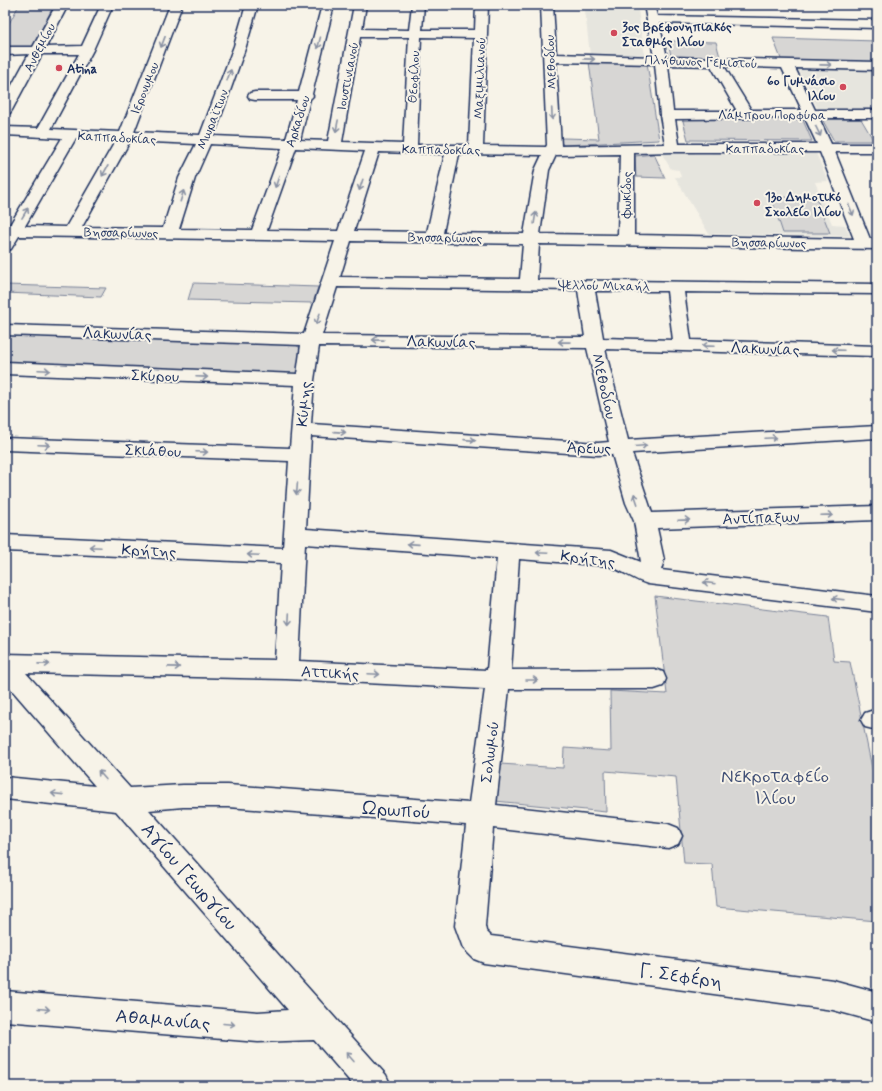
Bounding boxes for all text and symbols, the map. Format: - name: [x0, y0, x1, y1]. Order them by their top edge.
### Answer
- place label: 3ος Βρεφονηπιακός Σταθμός Ιλίου: [622, 19, 732, 51]
- street label: Ανθεμίου: [20, 20, 60, 75]
- marker: 3ος Βρεφονηπιακός Σταθμός Ιλίου: [609, 28, 619, 38]
- street label: Μεθοδίου: [542, 34, 561, 90]
- one-way arrow: [158, 35, 166, 47]
- one-way arrow: [315, 36, 322, 49]
- street label: Μαξιμιλιανού: [471, 37, 490, 119]
- street label: Ιουστινιανού: [333, 40, 363, 112]
- street label: Θεοφίλου: [405, 50, 424, 104]
- street label: Πλήθωνος Γεμιστού: [644, 52, 758, 73]
- one-way arrow: [582, 55, 595, 63]
- street label: Ιερονυμου: [127, 60, 164, 117]
- place label: Atina: [67, 61, 97, 78]
- one-way arrow: [819, 61, 832, 69]
- marker: Atina: [54, 63, 64, 73]
- one-way arrow: [226, 69, 234, 81]
- place label: 6ο Γυμνάσιο Ιλίου: [767, 73, 835, 105]
- marker: 6ο Γυμνάσιο Ιλίου: [838, 82, 848, 92]
- street label: Μωραϊτων: [194, 87, 233, 152]
- street label: Αρκαδίου: [282, 93, 315, 149]
- one-way arrow: [549, 107, 556, 120]
- street label: Λάμπρου Πορφύρα: [718, 107, 826, 124]
- one-way arrow: [333, 119, 341, 132]
- one-way arrow: [815, 125, 822, 137]
- street label: Καππαδοκίας: [77, 128, 157, 149]
- street label: Καππαδοκίας: [402, 141, 481, 160]
- street label: Καππαδοκίας: [726, 141, 805, 158]
- one-way arrow: [101, 165, 109, 177]
- street label: Φωκίδος: [619, 171, 636, 219]
- one-way arrow: [272, 175, 280, 187]
- one-way arrow: [356, 179, 364, 191]
- place label: 13ο Δημοτικό Σχολείο Ιλίου: [765, 189, 841, 221]
- one-way arrow: [179, 190, 186, 203]
- marker: 13ο Δημοτικό Σχολείο Ιλίου: [752, 198, 762, 208]
- one-way arrow: [847, 204, 855, 216]
- one-way arrow: [21, 207, 29, 219]
- one-way arrow: [531, 212, 539, 225]
- street label: Βησσαρίωνος: [84, 224, 159, 243]
- street label: Βησσαρίωνος: [408, 229, 483, 248]
- street label: Βησσαρίωνος: [732, 234, 807, 253]
- street label: Ψελλού Μιχαήλ: [557, 277, 650, 296]
- one-way arrow: [314, 312, 321, 325]
- street label: Λακωνίας: [82, 323, 152, 346]
- street label: Λακωνίας: [406, 331, 476, 354]
- one-way arrow: [372, 336, 385, 344]
- street label: Λακωνίας: [730, 338, 800, 361]
- one-way arrow: [558, 339, 571, 346]
- one-way arrow: [702, 342, 715, 350]
- one-way arrow: [832, 346, 845, 354]
- street label: Μεθοδίου: [586, 351, 621, 421]
- street label: Σκύρου: [130, 365, 179, 388]
- one-way arrow: [37, 366, 50, 374]
- one-way arrow: [195, 373, 208, 380]
- street label: Κύμης: [292, 380, 317, 428]
- one-way arrow: [333, 428, 346, 435]
- one-way arrow: [764, 434, 777, 441]
- one-way arrow: [463, 436, 476, 444]
- street label: Άρεως: [566, 437, 612, 460]
- street label: Σκιάθου: [124, 440, 182, 463]
- one-way arrow: [37, 441, 50, 449]
- one-way arrow: [634, 442, 647, 449]
- one-way arrow: [195, 448, 208, 455]
- one-way arrow: [294, 482, 301, 495]
- one-way arrow: [631, 493, 639, 505]
- street label: Αντίπαξων: [722, 507, 800, 530]
- one-way arrow: [820, 511, 833, 519]
- one-way arrow: [677, 516, 690, 523]
- street label: Κρήτης: [121, 540, 177, 563]
- one-way arrow: [407, 541, 420, 548]
- one-way arrow: [89, 544, 102, 551]
- street label: Κρήτης: [559, 546, 616, 573]
- one-way arrow: [536, 549, 549, 556]
- one-way arrow: [247, 551, 260, 558]
- one-way arrow: [703, 580, 716, 587]
- one-way arrow: [832, 595, 845, 603]
- one-way arrow: [285, 612, 292, 625]
- one-way arrow: [37, 660, 50, 668]
- street label: Αττικής: [300, 661, 359, 686]
- one-way arrow: [167, 663, 180, 671]
- one-way arrow: [367, 671, 380, 678]
- one-way arrow: [525, 676, 538, 684]
- street label: Σολωμού: [476, 720, 505, 784]
- park label: Νεκροταφείο Ιλίου: [721, 764, 829, 811]
- one-way arrow: [97, 770, 106, 780]
- one-way arrow: [51, 790, 64, 797]
- street label: Ωρωπού: [360, 796, 431, 825]
- street label: Αγίου Γεωργίου: [135, 818, 243, 936]
- street label: Γ. Σεφέρη: [637, 958, 724, 995]
- street label: Αθαμανίας: [114, 1004, 211, 1037]
- one-way arrow: [37, 1006, 50, 1013]
- one-way arrow: [222, 1021, 235, 1028]
- one-way arrow: [345, 1051, 354, 1062]

